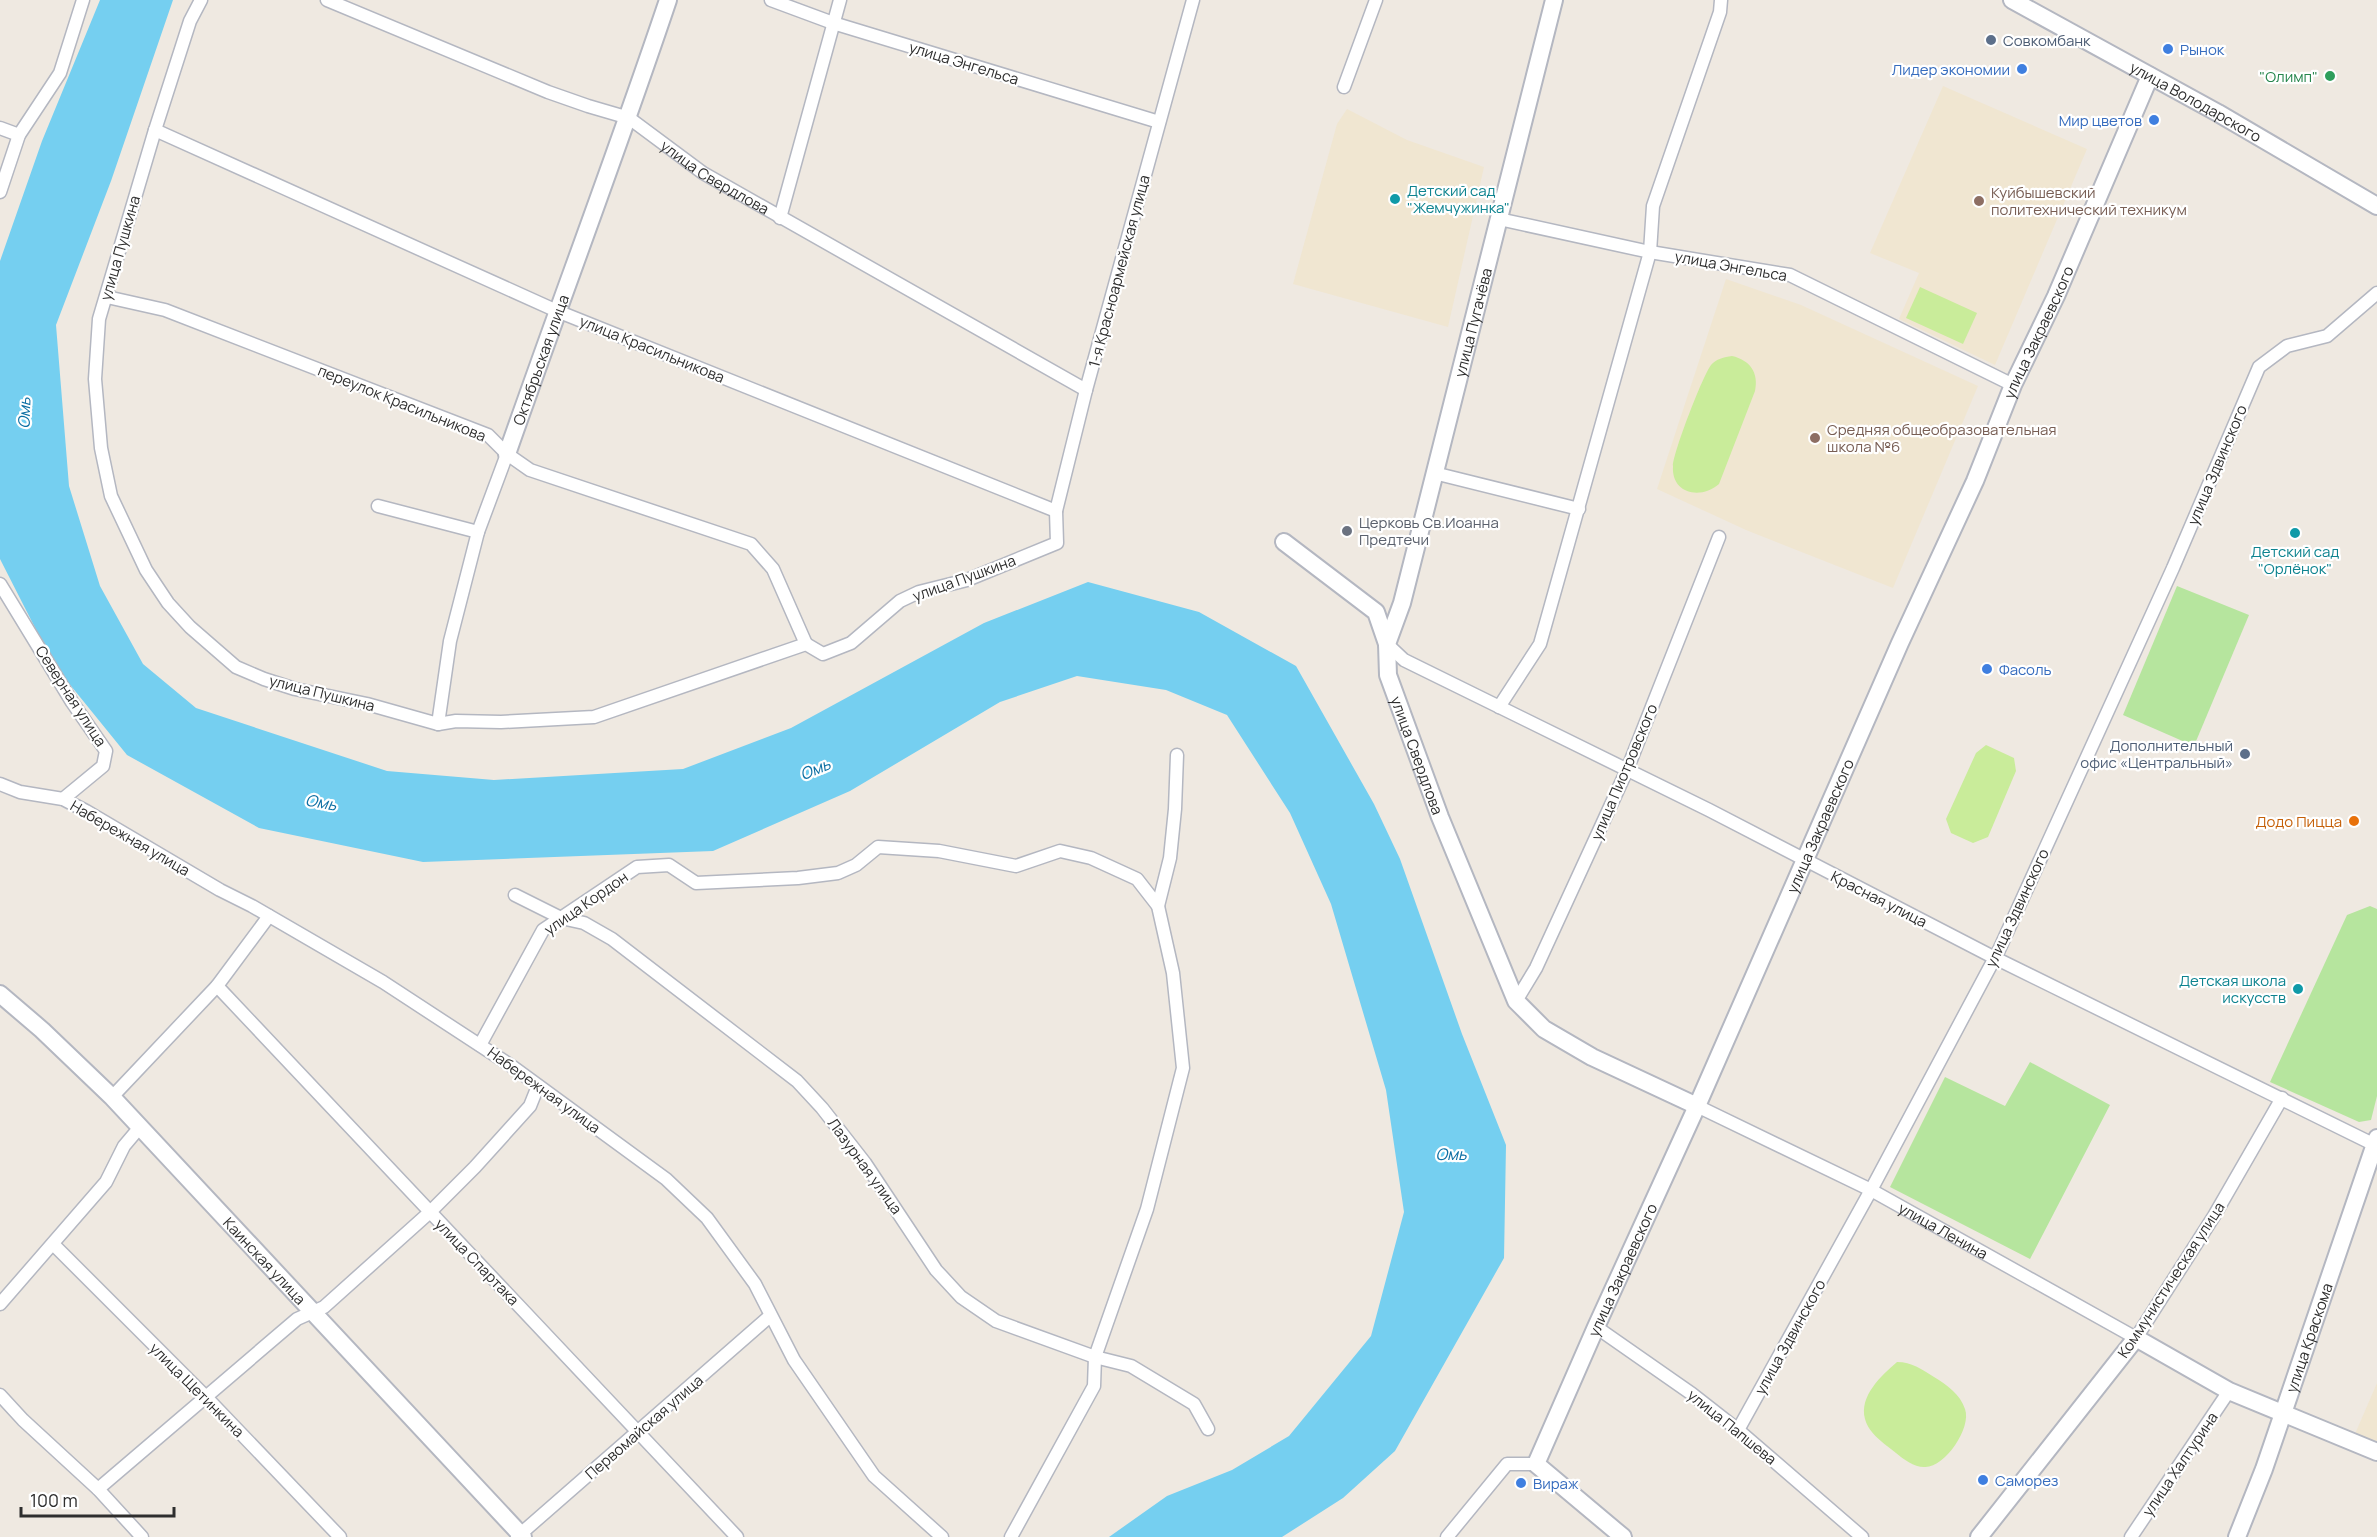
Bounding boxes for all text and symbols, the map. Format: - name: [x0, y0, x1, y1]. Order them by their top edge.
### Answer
- place label: Совкомбанк: [2003, 30, 2091, 51]
- marker: Совкомбанк: [1984, 33, 1998, 47]
- street label: улица Энгельса: [907, 36, 1021, 90]
- place label: Рынок: [2180, 39, 2225, 60]
- marker: Рынок: [2161, 42, 2175, 56]
- street label: улица Володарского: [2126, 56, 2265, 147]
- place label: Лидер экономии: [1892, 59, 2010, 80]
- marker: Лидер экономии: [2015, 62, 2029, 76]
- place label: "Олимп": [2259, 66, 2318, 87]
- marker: "Олимп": [2323, 69, 2337, 83]
- place label: Мир цветов: [2059, 110, 2142, 131]
- marker: Мир цветов: [2147, 113, 2161, 127]
- street label: улица Свердлова: [657, 135, 773, 219]
- street label: 1-я Красноармейская улица: [1083, 173, 1155, 369]
- place label: Детский сад "Жемчужинка": [1407, 180, 1510, 218]
- place label: Куйбышевский политехнический техникум: [1991, 182, 2187, 220]
- marker: Детский сад "Жемчужинка": [1388, 192, 1402, 206]
- street label: улица Пушкина: [95, 193, 145, 303]
- marker: Куйбышевский политехнический техникум: [1972, 194, 1986, 208]
- street label: улица Энгельса: [1673, 246, 1789, 286]
- street label: улица Закраевского: [1998, 262, 2078, 402]
- street label: улица Пугачёва: [1449, 266, 1497, 379]
- street label: Октябрьская улица: [507, 292, 574, 428]
- street label: улица Красильникова: [576, 310, 728, 388]
- street label: переулок Красильникова: [315, 360, 489, 446]
- water label: Омь: [12, 397, 36, 429]
- street label: улица Здвинского: [2182, 401, 2252, 528]
- place label: Средняя общеобразовательная школа №6: [1827, 419, 2057, 457]
- marker: Средняя общеобразовательная школа №6: [1808, 431, 1822, 445]
- place label: Церковь Св.Иоанна Предтечи: [1359, 512, 1499, 550]
- marker: Церковь Св.Иоанна Предтечи: [1340, 524, 1354, 538]
- marker: Детский сад "Орлёнок": [2288, 526, 2302, 540]
- place label: Детский сад "Орлёнок": [2251, 541, 2339, 579]
- street label: улица Пушкина: [910, 550, 1018, 606]
- street label: Северная улица: [31, 642, 111, 750]
- place label: Фасоль: [1999, 659, 2052, 680]
- marker: Фасоль: [1980, 662, 1994, 676]
- street label: улица Пушкина: [267, 670, 377, 716]
- street label: улица Свердлова: [1386, 693, 1449, 818]
- street label: улица Пиотровского: [1586, 700, 1662, 844]
- place label: Дополнительный офис «Центральный»: [2080, 735, 2233, 773]
- marker: Дополнительный офис «Центральный»: [2238, 747, 2252, 761]
- water label: Омь: [796, 753, 834, 785]
- street label: улица Закраевского: [1781, 755, 1858, 896]
- water label: Омь: [304, 788, 339, 816]
- street label: Набережная улица: [66, 795, 194, 881]
- place label: Додо Пицца: [2255, 811, 2342, 832]
- marker: Додо Пицца: [2347, 814, 2361, 828]
- street label: улица Здвинского: [1980, 845, 2054, 971]
- street label: улица Кордон: [540, 866, 632, 940]
- street label: Красная улица: [1827, 866, 1931, 932]
- place label: Детская школа искусств: [2179, 970, 2286, 1008]
- marker: Детская школа искусств: [2291, 982, 2305, 996]
- street label: Набережная улица: [483, 1042, 605, 1138]
- street label: Лазурная улица: [823, 1114, 907, 1218]
- water label: Омь: [1435, 1143, 1467, 1165]
- street label: улица Ленина: [1895, 1197, 1992, 1264]
- street label: Коммунистическая улица: [2113, 1198, 2229, 1362]
- street label: улица Закраевского: [1583, 1200, 1662, 1340]
- street label: Каинская улица: [219, 1212, 311, 1309]
- street label: улица Спартака: [430, 1214, 524, 1310]
- street label: улица Здвинского: [1750, 1275, 1830, 1398]
- street label: улица Краскома: [2280, 1280, 2337, 1395]
- street label: улица Щетинкина: [145, 1338, 249, 1442]
- street label: Первомайская улица: [581, 1370, 707, 1484]
- street label: улица Папшева: [1683, 1385, 1781, 1469]
- street label: улица Халтурина: [2137, 1408, 2223, 1520]
- place label: Саморез: [1995, 1470, 2058, 1491]
- place label: Вираж: [1533, 1473, 1579, 1494]
- marker: Саморез: [1976, 1473, 1990, 1487]
- marker: Вираж: [1514, 1476, 1528, 1490]
- scale bar: [21, 1480, 174, 1518]
- text: 100 m: [30, 1488, 78, 1512]

